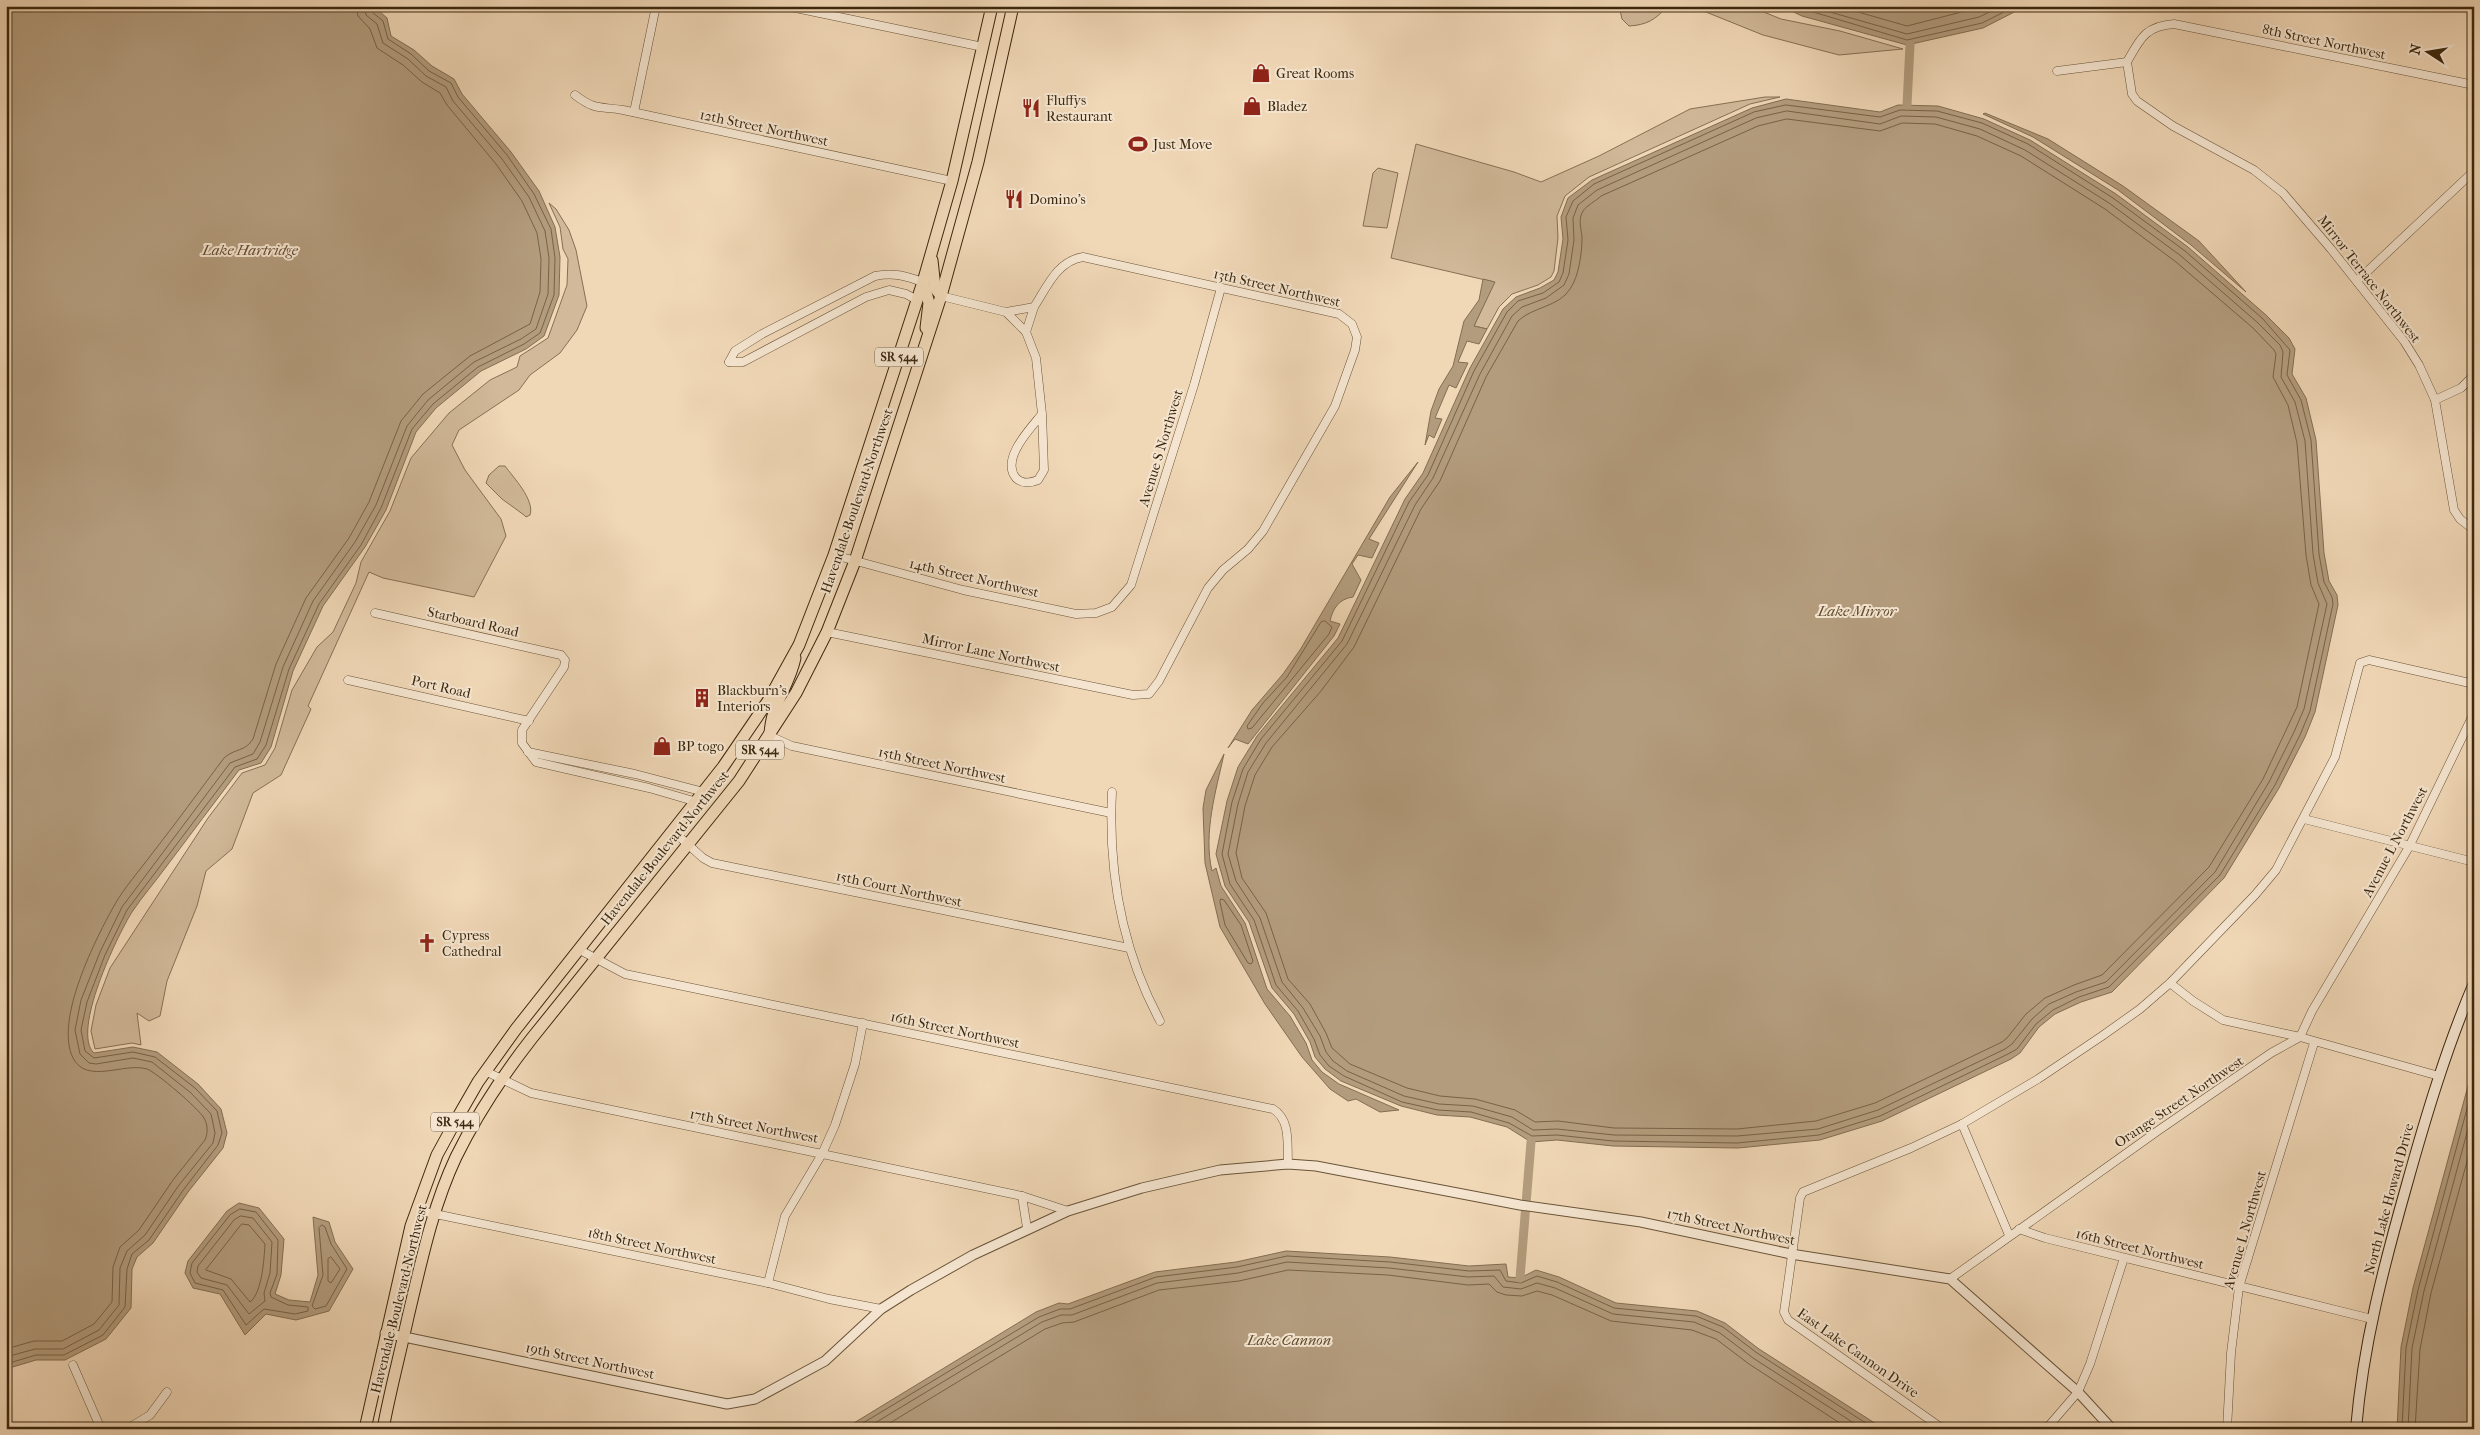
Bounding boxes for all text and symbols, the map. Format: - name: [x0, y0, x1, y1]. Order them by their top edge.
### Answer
- street label: 8th Street Northwest: [2261, 21, 2387, 63]
- north arrow: [2402, 28, 2452, 78]
- text: N: [2406, 42, 2425, 56]
- shop icon: Great Rooms: [1250, 62, 1272, 84]
- place label: Great Rooms: [1276, 65, 1354, 82]
- place label: Fluffys Restaurant: [1046, 92, 1113, 125]
- shop icon: Bladez: [1241, 95, 1263, 117]
- restaurant icon: Fluffys Restaurant: [1020, 97, 1042, 119]
- place label: Bladez: [1267, 98, 1307, 115]
- street label: 12th Street Northwest: [698, 106, 830, 150]
- sports icon: Just Move: [1127, 133, 1149, 155]
- place label: Just Move: [1152, 136, 1212, 153]
- restaurant icon: Domino's: [1003, 188, 1025, 210]
- place label: Domino's: [1029, 191, 1086, 208]
- street label: Mirror Terrace Northwest: [2314, 212, 2424, 346]
- water label: Lake Hartridge: [201, 241, 299, 259]
- street label: 13th Street Northwest: [1212, 265, 1342, 311]
- road number: SR 544: [875, 348, 923, 367]
- street label: Avenue S Northwest: [1135, 387, 1187, 510]
- street label: Havendale Boulevard Northwest: [817, 406, 897, 596]
- street label: 14th Street Northwest: [908, 555, 1040, 601]
- water label: Lake Mirror: [1817, 602, 1897, 620]
- street label: Starboard Road: [426, 603, 521, 641]
- street label: Mirror Lane Northwest: [920, 630, 1062, 676]
- street label: Port Road: [410, 672, 473, 702]
- place label: Blackburn's Interiors: [717, 682, 787, 715]
- building icon: Blackburn's Interiors: [691, 687, 713, 709]
- shop icon: BP togo: [651, 735, 673, 757]
- place label: BP togo: [677, 738, 724, 755]
- road number: SR 544: [736, 740, 784, 760]
- street label: 15th Street Northwest: [877, 743, 1007, 787]
- street label: Havendale Boulevard Northwest: [597, 767, 733, 929]
- street label: Avenue L Northwest: [2358, 784, 2431, 901]
- street label: 15th Court Northwest: [834, 867, 964, 911]
- place label: Cypress Cathedral: [442, 927, 502, 960]
- church icon: Cypress Cathedral: [416, 932, 438, 954]
- street label: 16th Street Northwest: [889, 1008, 1021, 1052]
- street label: Orange Street Northwest: [2111, 1052, 2247, 1152]
- street label: 17th Street Northwest: [688, 1105, 820, 1147]
- road number: SR 544: [431, 1112, 479, 1132]
- street label: North Lake Howard Drive: [2361, 1121, 2417, 1277]
- street label: Avenue L Northwest: [2220, 1169, 2270, 1292]
- street label: Havendale Boulevard Northwest: [367, 1203, 431, 1395]
- street label: 17th Street Northwest: [1665, 1205, 1797, 1249]
- street label: 18th Street Northwest: [586, 1224, 718, 1268]
- street label: 16th Street Northwest: [2074, 1225, 2206, 1273]
- street label: East Lake Cannon Drive: [1794, 1305, 1922, 1401]
- water label: Lake Cannon: [1246, 1331, 1331, 1349]
- street label: 19th Street Northwest: [524, 1339, 656, 1383]

